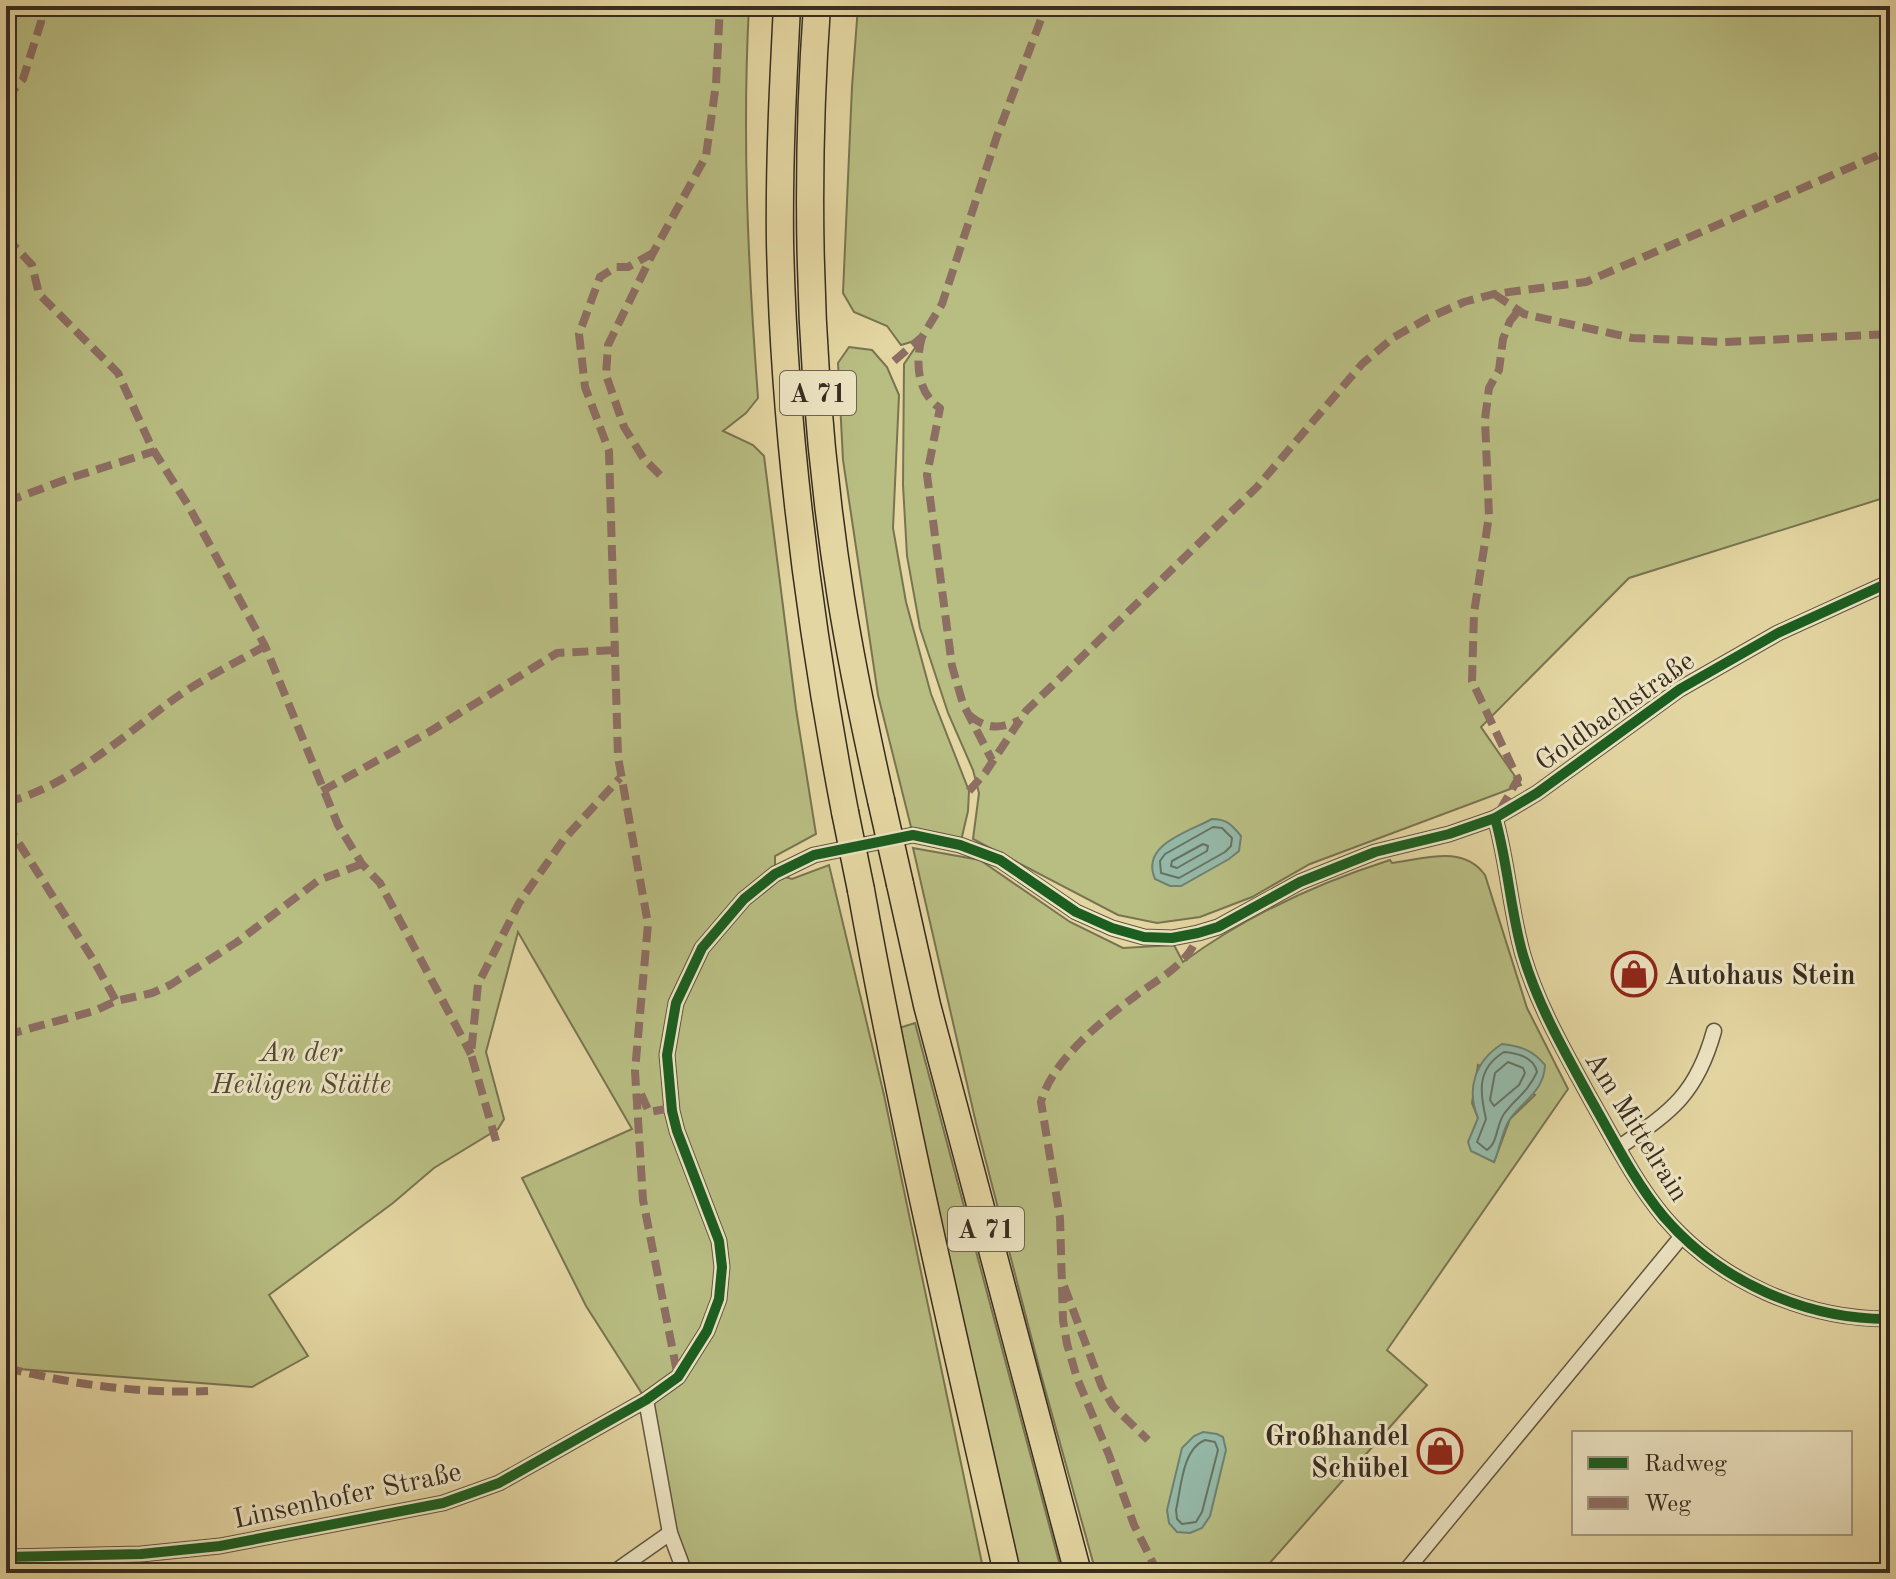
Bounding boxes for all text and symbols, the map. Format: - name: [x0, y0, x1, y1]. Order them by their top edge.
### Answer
- road number: A 71: [780, 371, 856, 415]
- street label: Goldbachstraße: [1531, 647, 1700, 777]
- shop icon: Autohaus Stein: [1610, 950, 1658, 998]
- place label: Autohaus Stein: [1665, 963, 1856, 991]
- park label: An der Heiligen Stätte: [210, 1040, 391, 1100]
- street label: Am Mittelrain: [1578, 1048, 1693, 1207]
- road number: A 71: [948, 1207, 1024, 1251]
- place label: Großhandel Schübel: [1265, 1424, 1409, 1484]
- shop icon: Großhandel Schübel: [1416, 1427, 1464, 1475]
- legend: [1572, 1431, 1852, 1535]
- text: Radweg: [1644, 1453, 1727, 1477]
- street label: Linsenhofer Straße: [231, 1459, 464, 1535]
- text: Weg: [1644, 1493, 1691, 1517]

